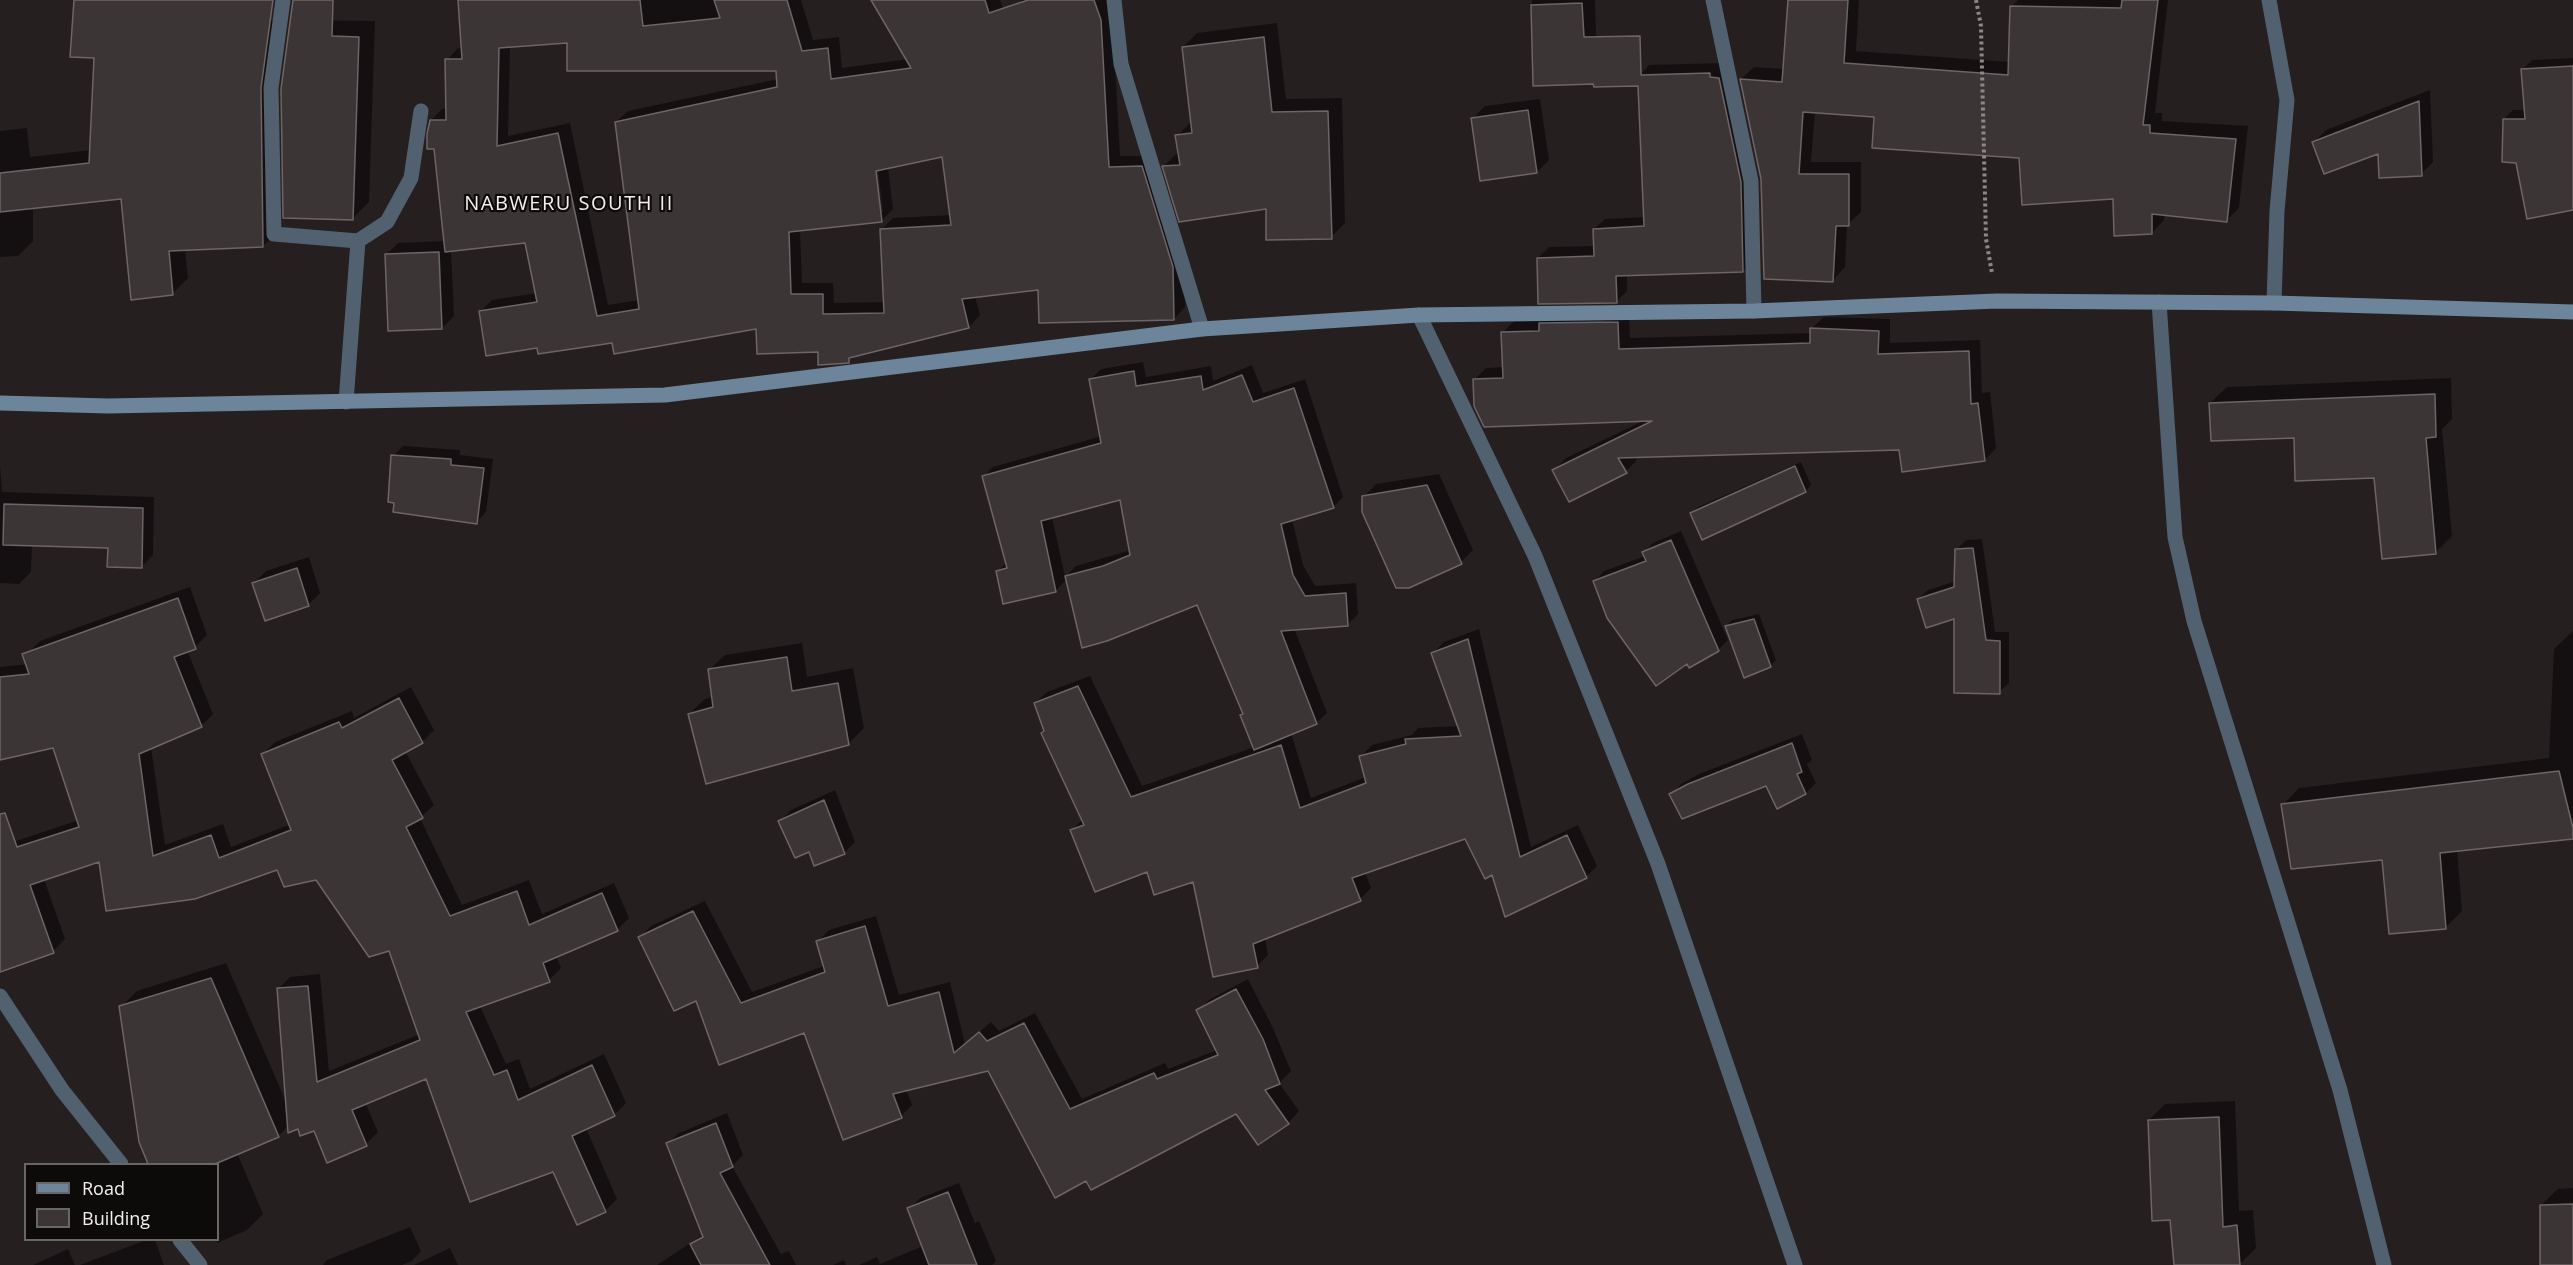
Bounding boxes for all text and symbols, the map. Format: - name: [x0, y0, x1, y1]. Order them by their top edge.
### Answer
- district label: NABWERU SOUTH II: [464, 192, 674, 216]
- legend: [24, 1163, 219, 1241]
- text: Road: [82, 1176, 125, 1200]
- text: Building: [82, 1206, 150, 1230]

